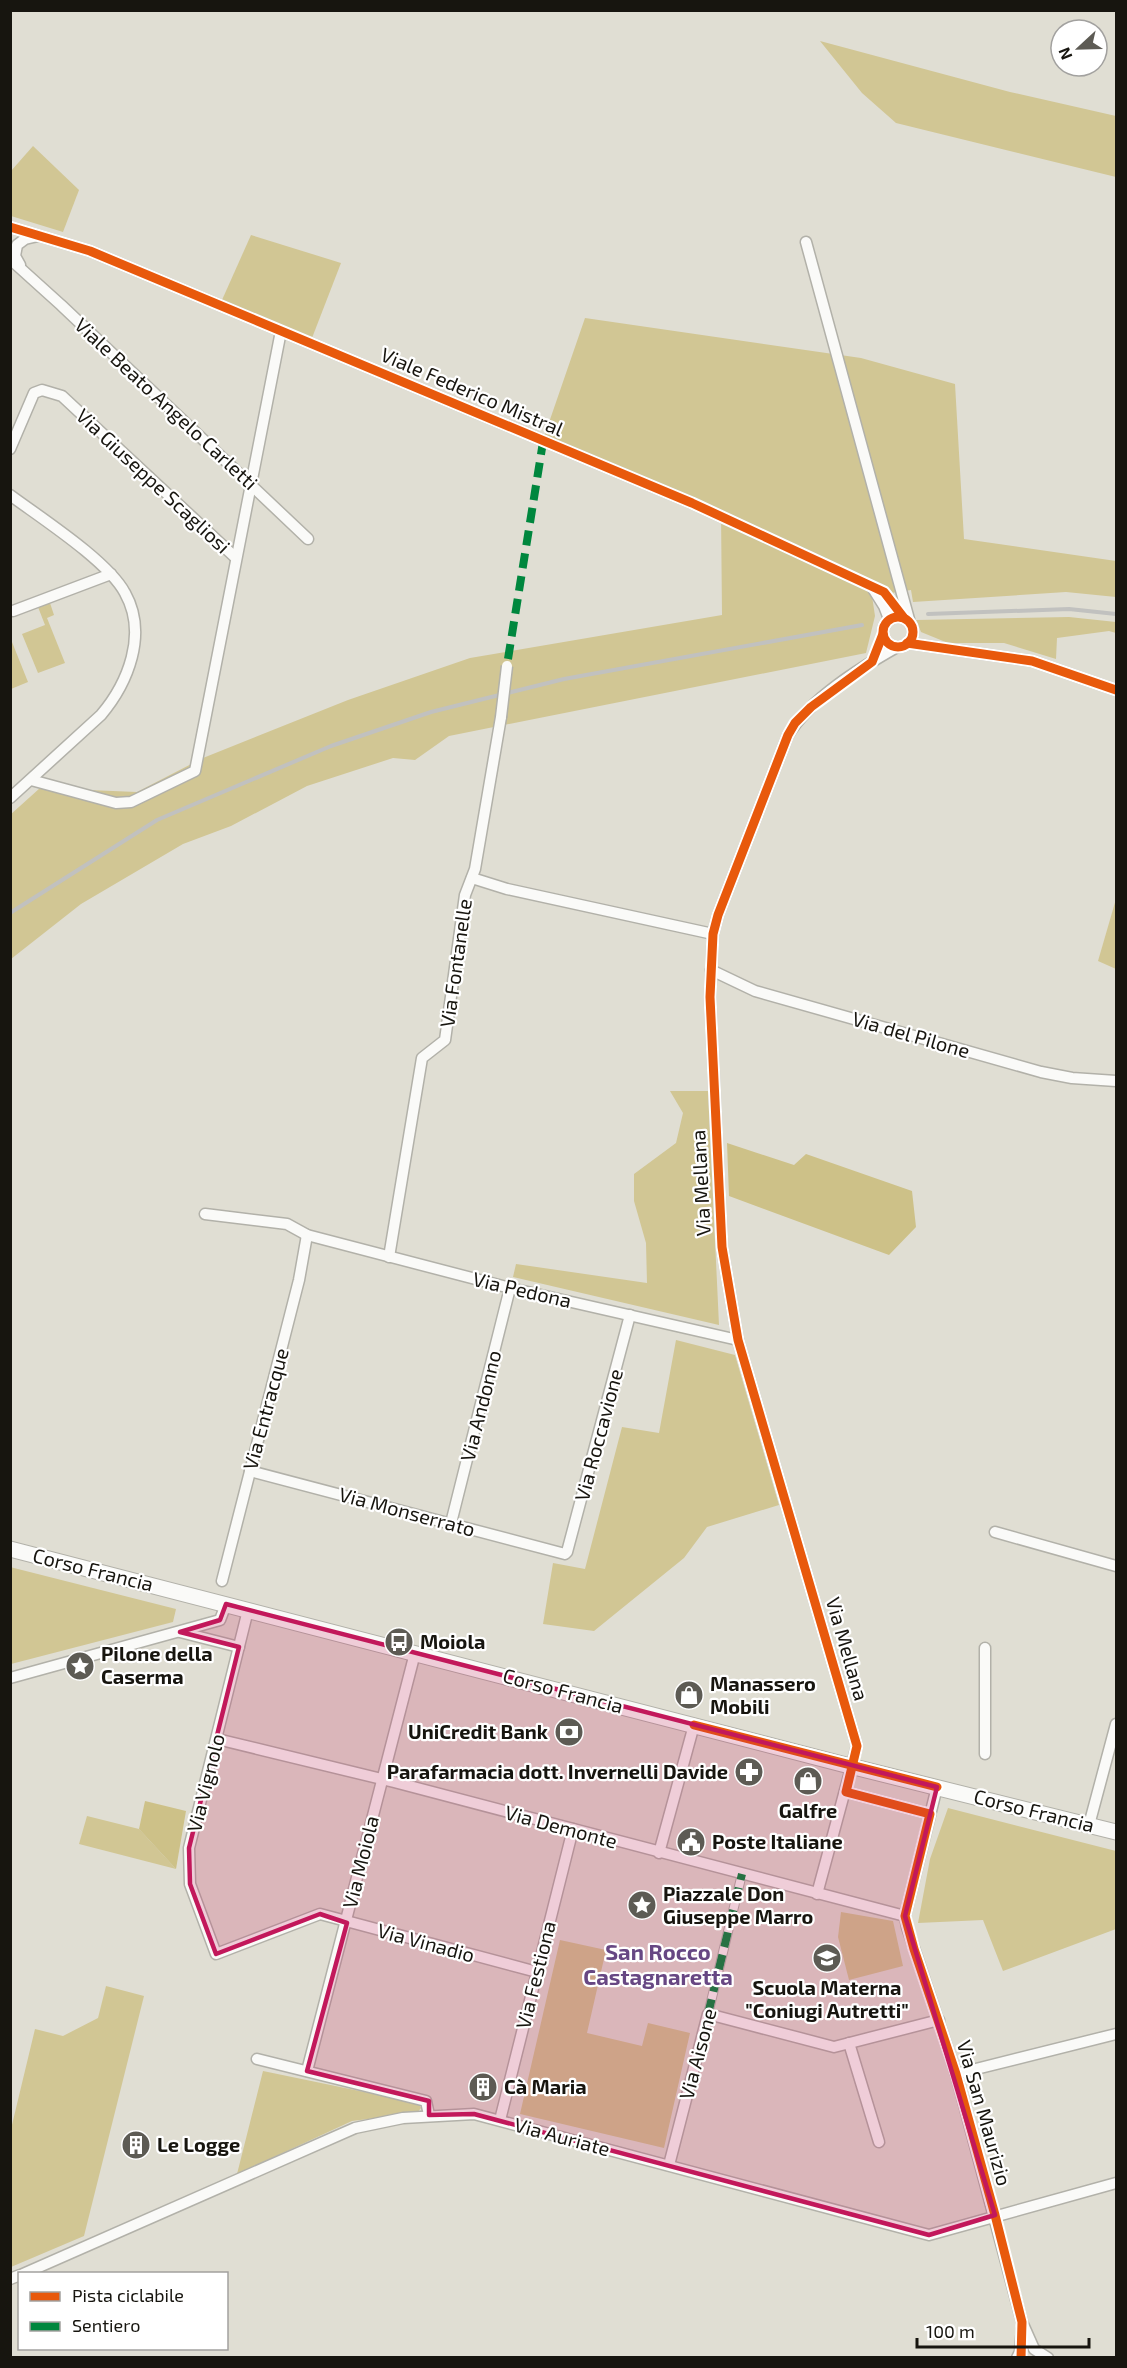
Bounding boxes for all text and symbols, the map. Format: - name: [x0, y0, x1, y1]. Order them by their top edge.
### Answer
- north arrow: [1049, 18, 1109, 78]
- text: N: [1054, 45, 1076, 63]
- street label: Viale Beato Angelo Carletti: [70, 312, 263, 494]
- street label: Viale Federico Mistral: [377, 342, 567, 440]
- street label: Via Giuseppe Scagliosi: [72, 403, 235, 558]
- street label: Via Fontanelle: [434, 897, 476, 1029]
- street label: Via del Pilone: [850, 1006, 973, 1062]
- street label: Via Mellana: [685, 1129, 715, 1237]
- street label: Via Pedona: [471, 1266, 574, 1312]
- street label: Via Entracque: [237, 1345, 293, 1472]
- street label: Via Andonno: [455, 1348, 505, 1464]
- street label: Via Roccavione: [569, 1366, 627, 1503]
- street label: Via Monserrato: [337, 1481, 478, 1541]
- street label: Corso Francia: [30, 1542, 156, 1596]
- street label: Via Mellana: [822, 1594, 874, 1703]
- bus stop icon: Moiola: [383, 1626, 415, 1658]
- place label: Moiola: [420, 1629, 485, 1653]
- place label: Pilone della Caserma: [101, 1641, 213, 1688]
- place icon: Pilone della Caserma: [64, 1650, 96, 1682]
- street label: Corso Francia: [500, 1662, 626, 1718]
- place label: Manassero Mobili: [710, 1671, 816, 1718]
- shop icon: Manassero Mobili: [673, 1679, 705, 1711]
- bank icon: UniCredit Bank: [553, 1716, 585, 1748]
- place label: UniCredit Bank: [408, 1719, 549, 1743]
- street label: Via Vignolo: [181, 1731, 229, 1835]
- pharmacy icon: Parafarmacia dott. Invernelli Davide: [733, 1756, 765, 1788]
- place label: Parafarmacia dott. Invernelli Davide: [387, 1759, 728, 1783]
- shop icon: Galfre: [792, 1765, 824, 1797]
- street label: Corso Francia: [971, 1783, 1097, 1837]
- place label: Galfre: [779, 1798, 837, 1822]
- street label: Via Demonte: [502, 1800, 620, 1853]
- street label: Via Moiola: [337, 1813, 383, 1911]
- public building icon: Poste Italiane: [675, 1826, 707, 1858]
- place label: Poste Italiane: [712, 1829, 843, 1853]
- place label: Piazzale Don Giuseppe Marro: [663, 1881, 813, 1928]
- place icon: Piazzale Don Giuseppe Marro: [626, 1889, 658, 1921]
- street label: Via Vinadio: [375, 1918, 477, 1967]
- street label: Via Festiona: [510, 1918, 560, 2031]
- district label: San Rocco Castagnaretta: [583, 1938, 733, 1989]
- school or university icon: Scuola Materna "Coniugi Autretti": [811, 1942, 843, 1974]
- place label: Scuola Materna "Coniugi Autretti": [745, 1975, 909, 2022]
- street label: Via Aisone: [673, 2006, 721, 2102]
- street label: Via San Maurizio: [953, 2037, 1017, 2188]
- building icon: Cà Maria: [467, 2071, 499, 2103]
- place label: Cà Maria: [504, 2074, 587, 2098]
- street label: Via Auriate: [512, 2112, 613, 2160]
- building icon: Le Logge: [120, 2129, 152, 2161]
- place label: Le Logge: [157, 2132, 240, 2156]
- legend: [18, 2272, 228, 2350]
- text: Pista ciclabile: [72, 2284, 184, 2306]
- scale bar: [917, 2311, 1090, 2349]
- text: Sentiero: [72, 2314, 140, 2336]
- text: 100 m: [926, 2320, 975, 2342]

